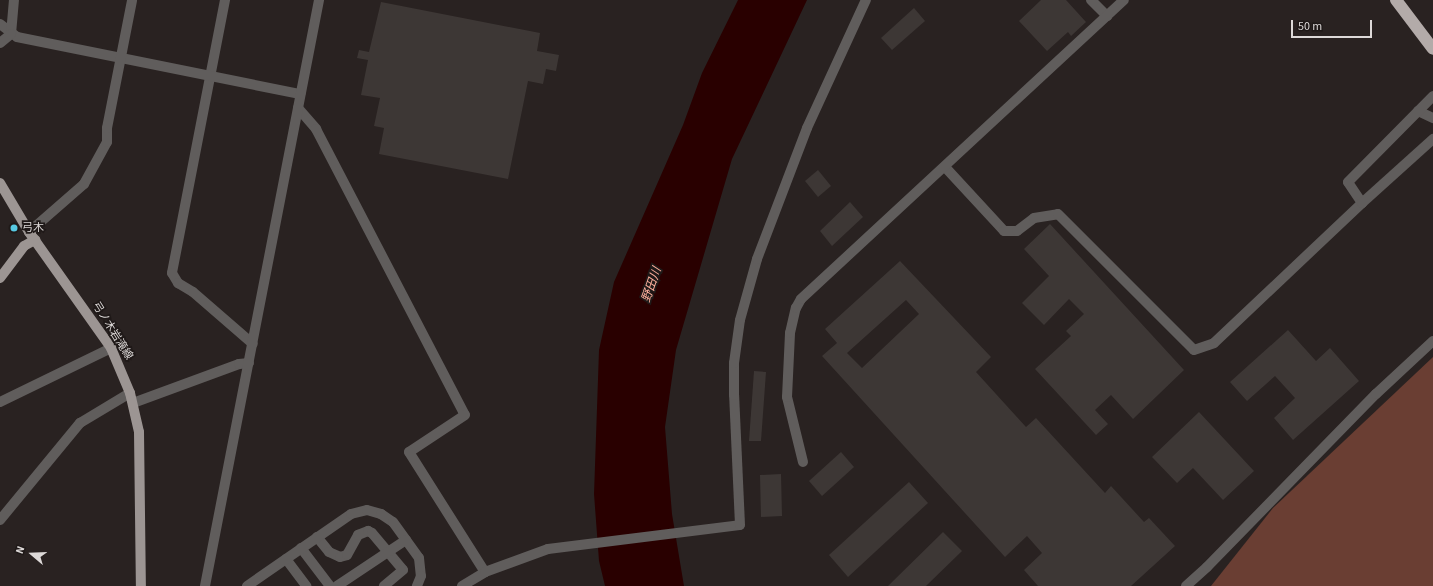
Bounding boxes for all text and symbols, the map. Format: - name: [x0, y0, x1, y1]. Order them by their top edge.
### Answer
- scale bar: [1293, 12, 1374, 38]
- text: 50 m: [1298, 18, 1322, 35]
- place label: 弓木: [22, 221, 44, 235]
- marker: 弓木: [9, 223, 19, 233]
- water label: 野田川: [639, 266, 665, 304]
- street label: 弓ノ木岩滝線: [89, 300, 135, 362]
- north arrow: [12, 534, 52, 574]
- text: N: [12, 544, 28, 556]

